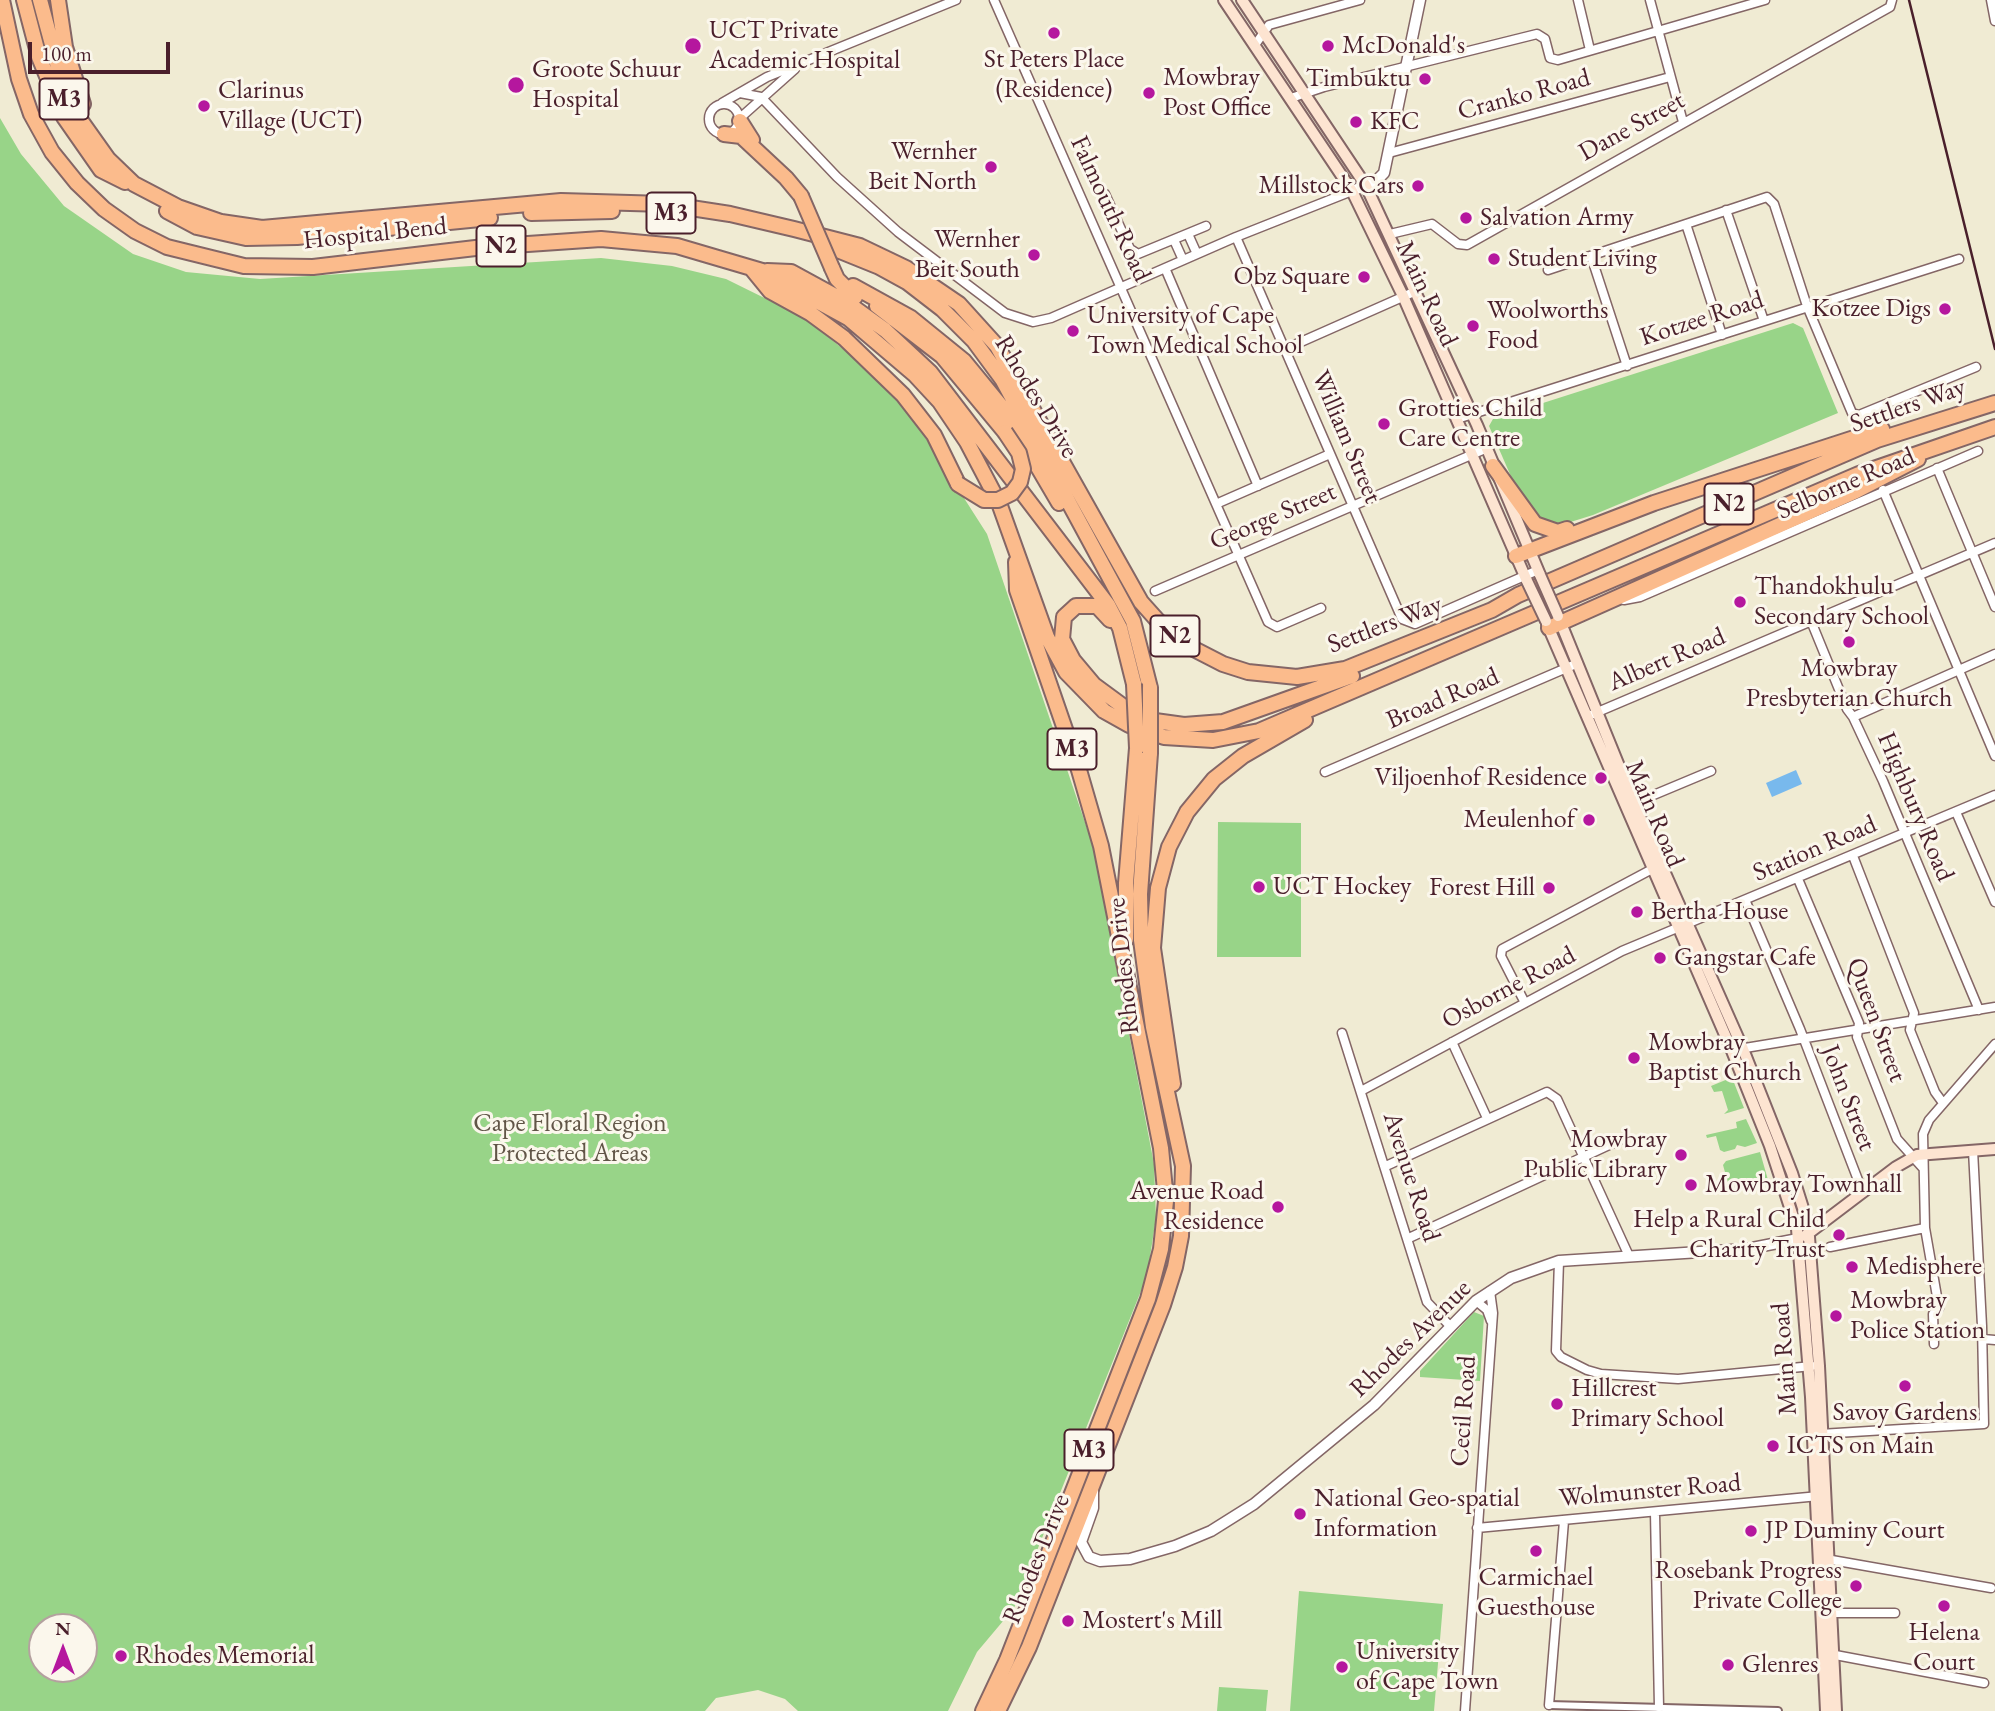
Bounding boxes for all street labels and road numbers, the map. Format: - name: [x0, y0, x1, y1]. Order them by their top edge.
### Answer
- street label: Cranko Road: [1454, 62, 1594, 128]
- road number: M3: [40, 78, 88, 119]
- street label: Dane Street: [1574, 85, 1690, 169]
- street label: Falmouth Road: [1063, 131, 1157, 287]
- road number: M3: [646, 192, 696, 233]
- street label: Hospital Bend: [302, 211, 448, 257]
- road number: N2: [476, 226, 526, 267]
- street label: Main Road: [1388, 236, 1464, 352]
- street label: Kotzee Road: [1636, 284, 1768, 354]
- street label: Rhodes Drive: [987, 330, 1085, 464]
- street label: William Street: [1304, 366, 1388, 508]
- street label: Settlers Way: [1846, 372, 1970, 440]
- street label: Selborne Road: [1772, 441, 1920, 527]
- street label: George Street: [1205, 476, 1341, 558]
- road number: N2: [1704, 484, 1754, 524]
- street label: Settlers Way: [1323, 589, 1447, 661]
- road number: N2: [1150, 616, 1200, 656]
- street label: Albert Road: [1604, 621, 1730, 699]
- street label: Broad Road: [1382, 661, 1504, 737]
- road number: M3: [1048, 728, 1096, 770]
- street label: Highbury Road: [1870, 728, 1960, 886]
- street label: Main Road: [1618, 756, 1690, 872]
- street label: Station Road: [1748, 809, 1882, 889]
- street label: Rhodes Drive: [1101, 896, 1147, 1036]
- street label: Osborne Road: [1437, 940, 1581, 1036]
- street label: Queen Street: [1839, 954, 1913, 1086]
- street label: John Street: [1814, 1041, 1882, 1155]
- street label: Avenue Road: [1375, 1108, 1447, 1246]
- street label: Rhodes Avenue: [1344, 1273, 1478, 1405]
- street label: Main Road: [1765, 1302, 1805, 1416]
- street label: Cecil Road: [1445, 1354, 1483, 1468]
- road number: M3: [1064, 1430, 1114, 1470]
- street label: Wolmunster Road: [1558, 1468, 1742, 1514]
- street label: Rhodes Drive: [997, 1490, 1077, 1628]

